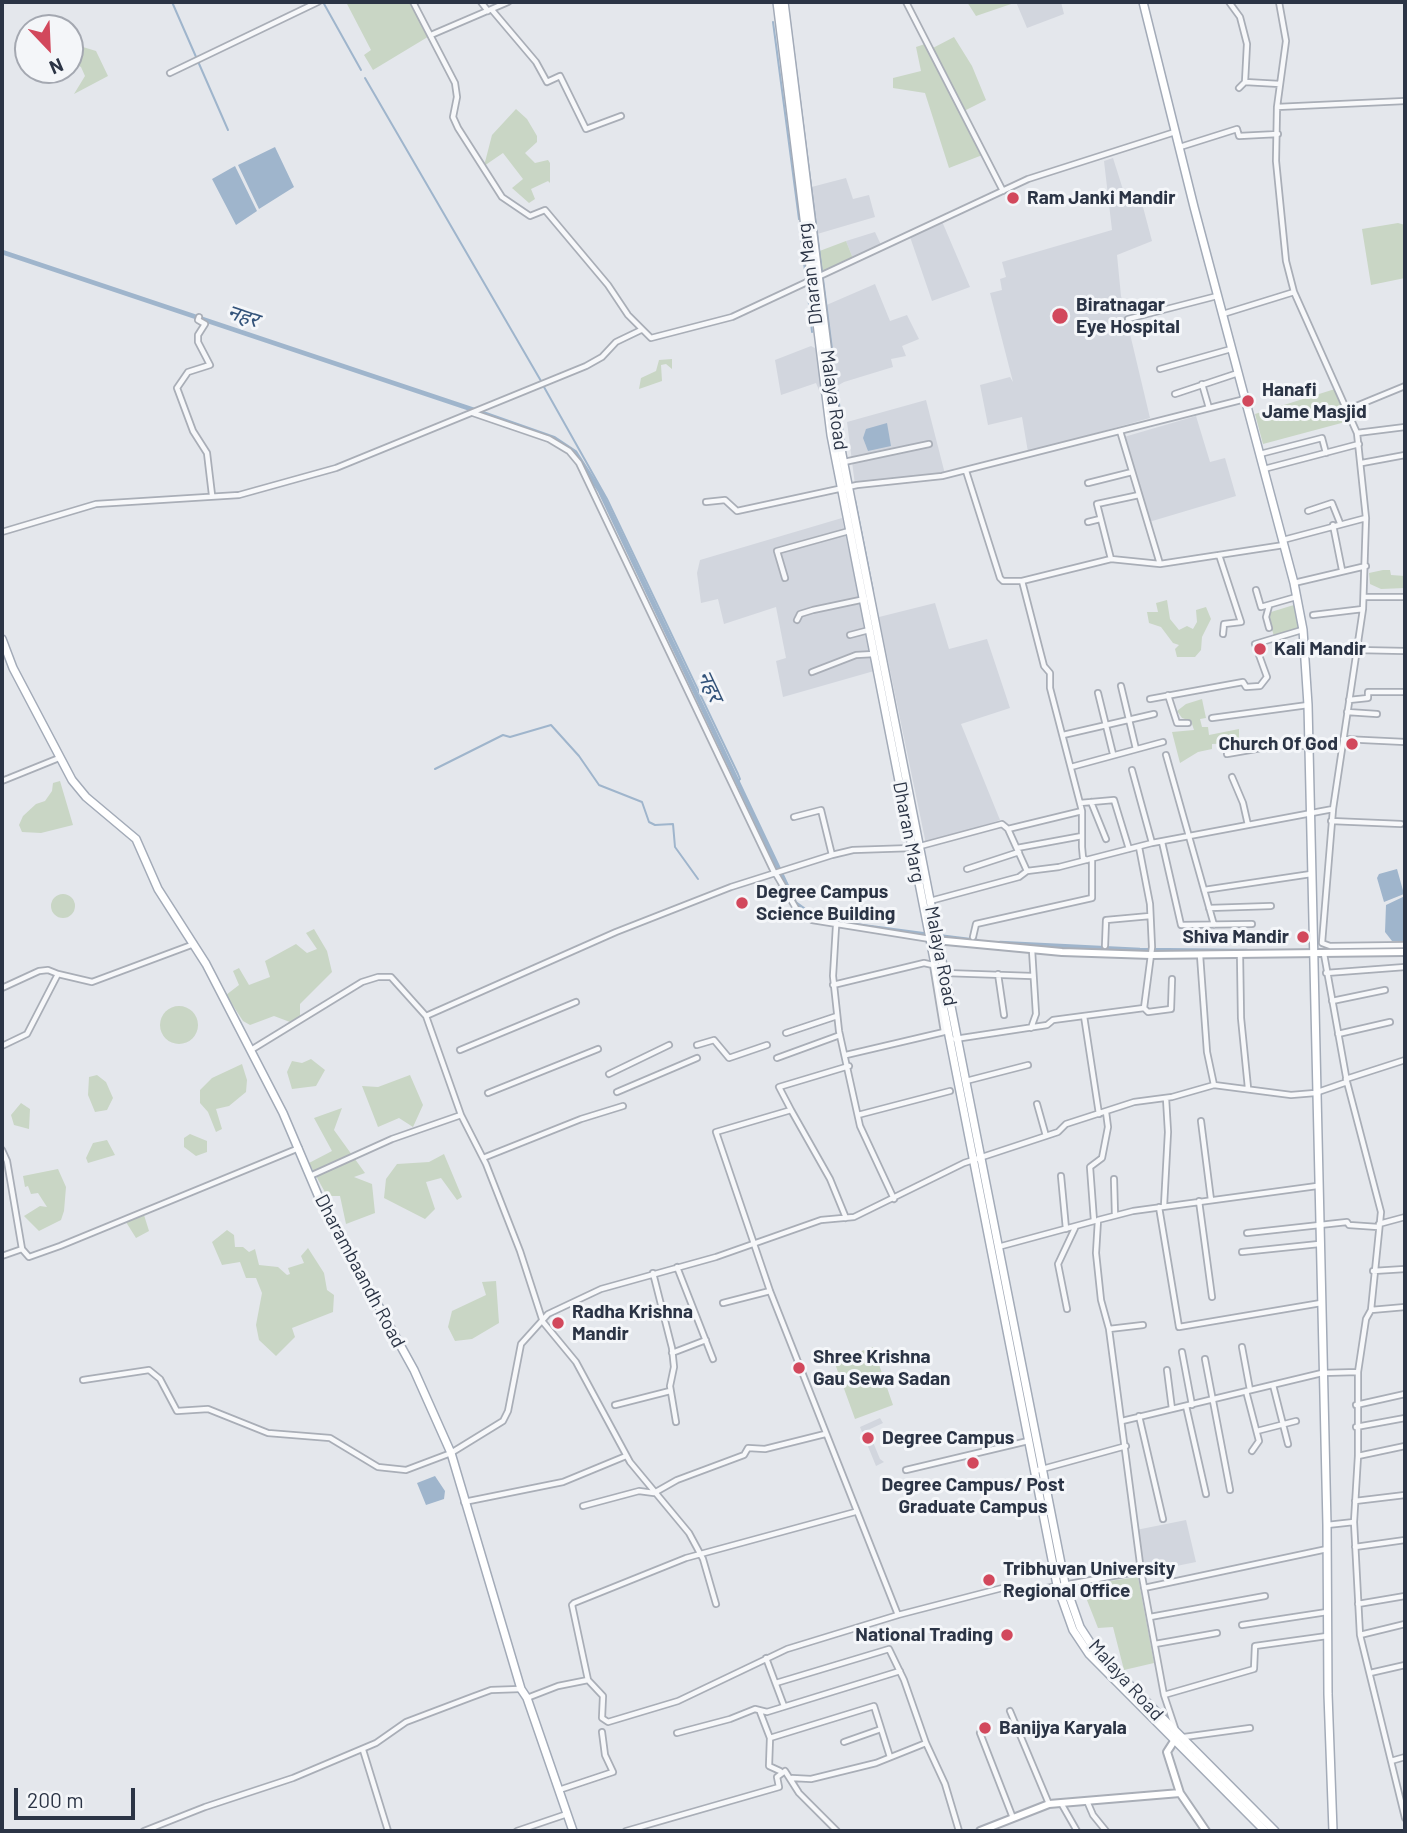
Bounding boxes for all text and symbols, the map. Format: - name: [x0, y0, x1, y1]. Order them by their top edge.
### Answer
- north arrow: [14, 14, 84, 84]
- text: N: [46, 54, 67, 80]
- place label: Ram Janki Mandir: [1027, 187, 1175, 209]
- marker: Ram Janki Mandir: [1005, 190, 1021, 206]
- street label: Dharan Marg: [792, 222, 828, 326]
- place label: Biratnagar Eye Hospital: [1076, 294, 1180, 338]
- water label: नहर: [224, 299, 262, 333]
- marker: Biratnagar Eye Hospital: [1050, 306, 1070, 326]
- street label: Malaya Road: [816, 348, 852, 452]
- place label: Hanafi Jame Masjid: [1262, 379, 1367, 423]
- marker: Hanafi Jame Masjid: [1240, 393, 1256, 409]
- place label: Kali Mandir: [1274, 638, 1366, 660]
- marker: Kali Mandir: [1252, 641, 1268, 657]
- water label: नहर: [692, 666, 728, 706]
- place label: Church Of God: [1218, 733, 1338, 755]
- marker: Church Of God: [1344, 736, 1360, 752]
- street label: Dharan Marg: [888, 780, 930, 884]
- place label: Degree Campus Science Building: [756, 881, 895, 925]
- marker: Degree Campus Science Building: [734, 895, 750, 911]
- street label: Malaya Road: [920, 904, 962, 1008]
- place label: Shiva Mandir: [1182, 926, 1289, 948]
- marker: Shiva Mandir: [1295, 929, 1311, 945]
- street label: Dharambaandh Road: [310, 1190, 410, 1352]
- place label: Radha Krishna Mandir: [572, 1301, 693, 1345]
- marker: Radha Krishna Mandir: [550, 1315, 566, 1331]
- place label: Shree Krishna Gau Sewa Sadan: [813, 1346, 951, 1390]
- marker: Shree Krishna Gau Sewa Sadan: [791, 1360, 807, 1376]
- place label: Degree Campus: [882, 1427, 1014, 1449]
- marker: Degree Campus: [860, 1430, 876, 1446]
- marker: Degree Campus/ Post Graduate Campus: [965, 1455, 981, 1471]
- place label: Degree Campus/ Post Graduate Campus: [881, 1474, 1065, 1518]
- place label: Tribhuvan University Regional Office: [1003, 1558, 1175, 1602]
- marker: Tribhuvan University Regional Office: [981, 1572, 997, 1588]
- place label: National Trading: [855, 1624, 993, 1646]
- marker: National Trading: [999, 1627, 1015, 1643]
- street label: Malaya Road: [1084, 1635, 1168, 1725]
- place label: Banijya Karyala: [999, 1717, 1127, 1739]
- marker: Banijya Karyala: [977, 1720, 993, 1736]
- scale bar: [18, 1773, 138, 1817]
- text: 200 m: [27, 1787, 84, 1812]

